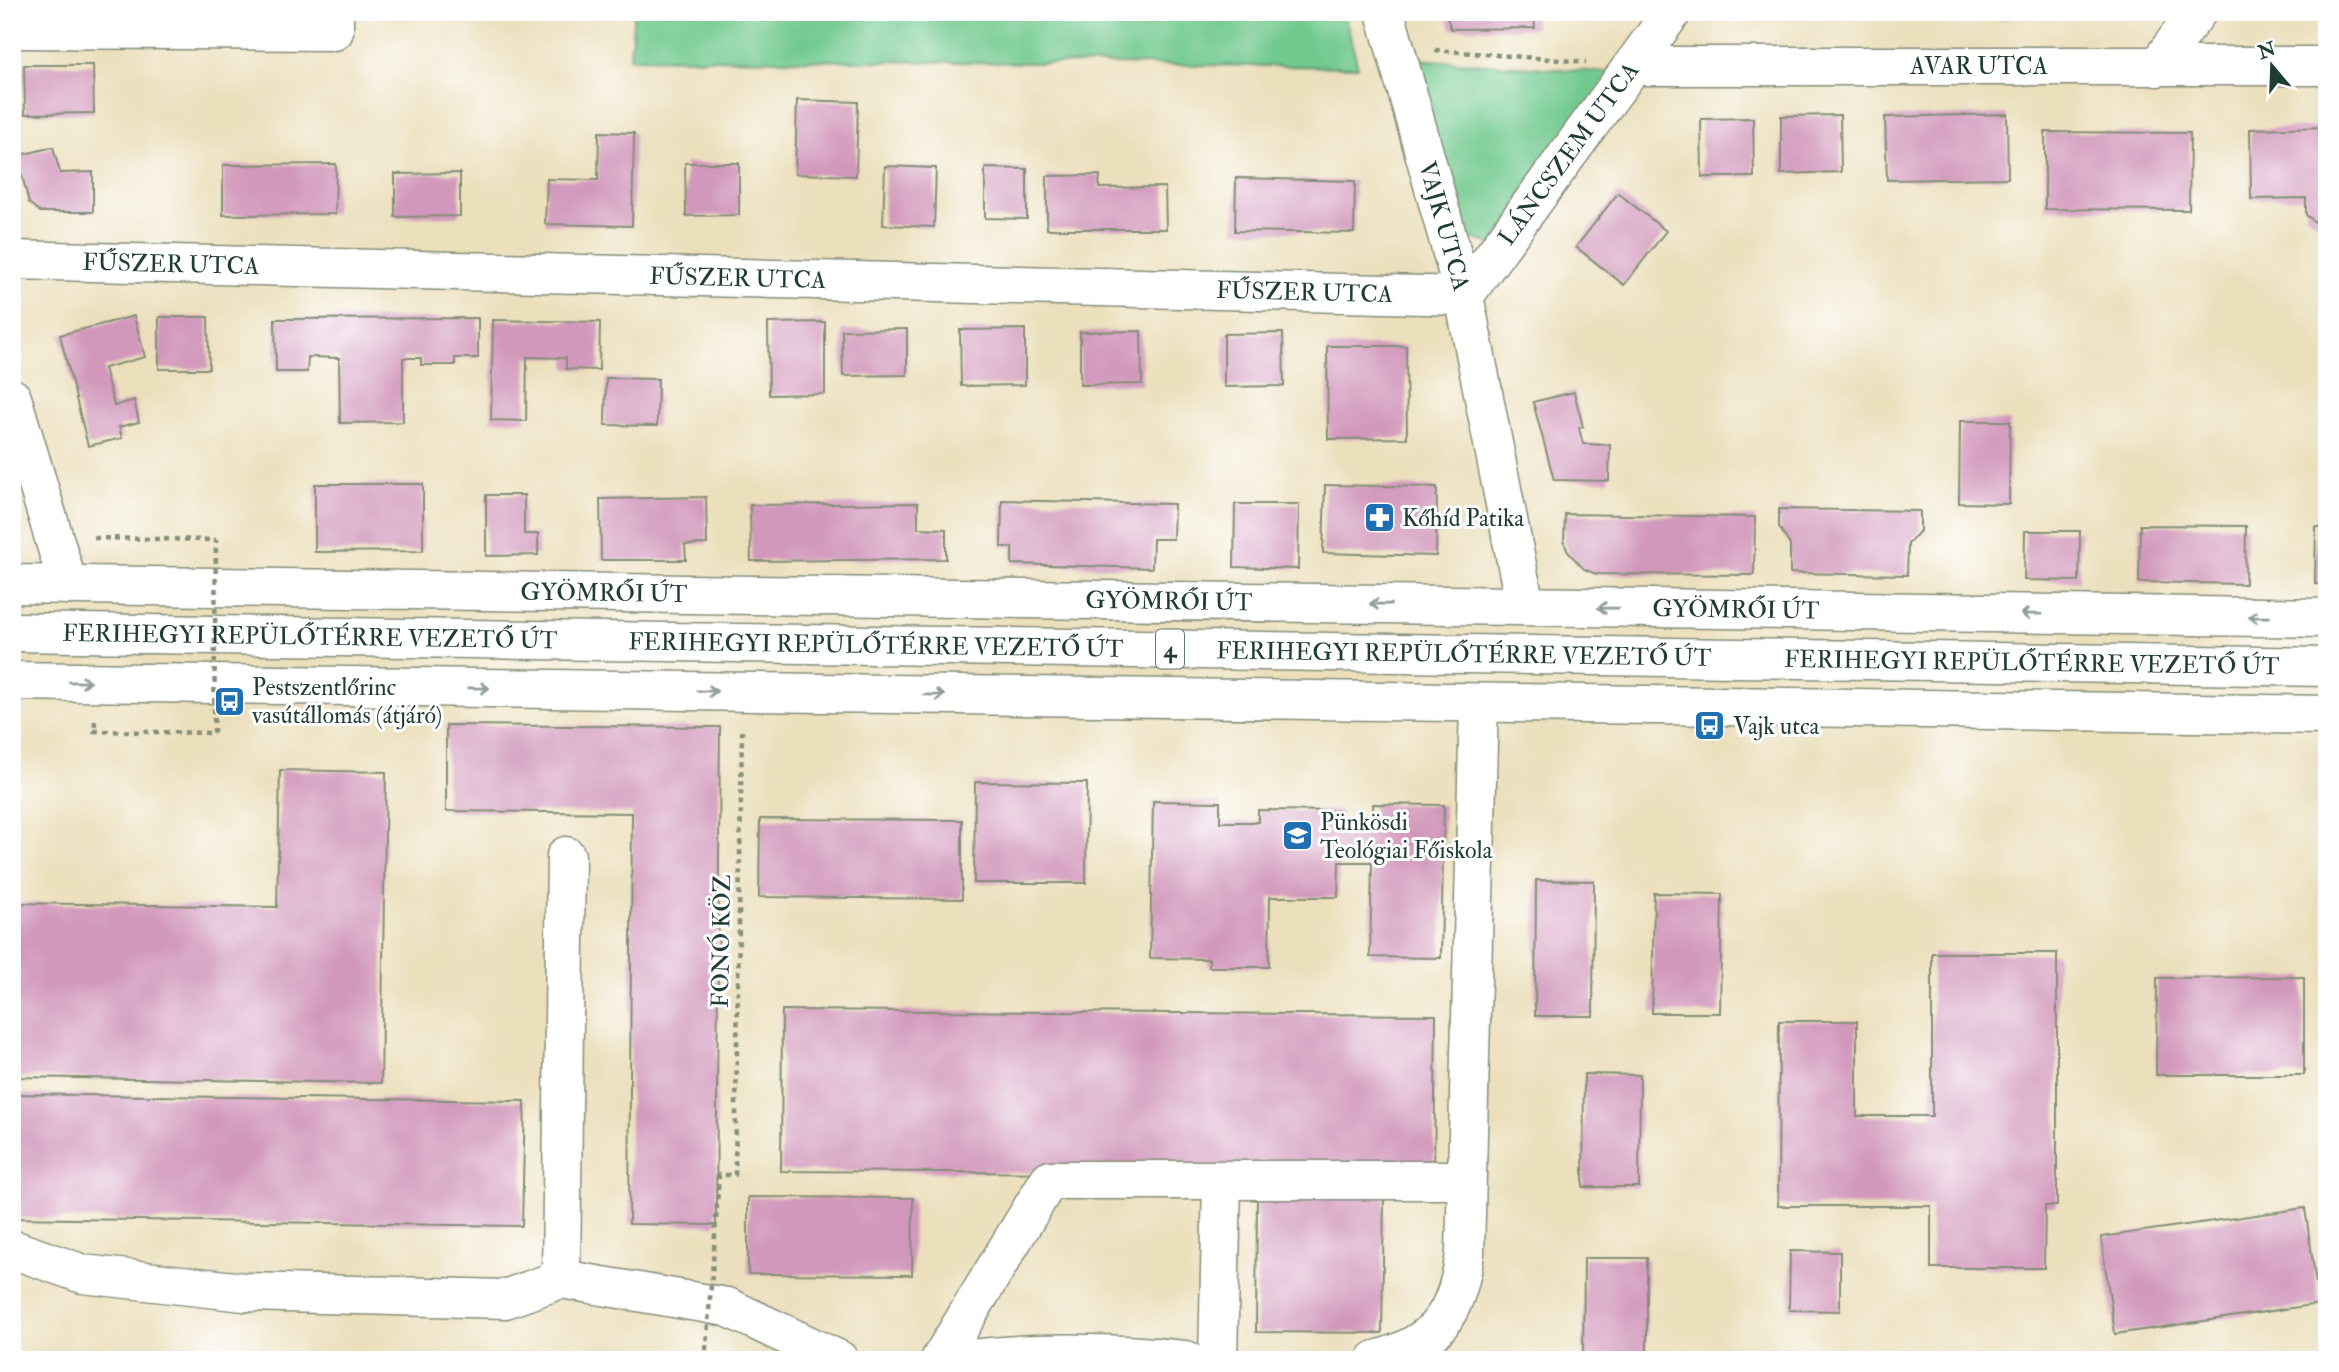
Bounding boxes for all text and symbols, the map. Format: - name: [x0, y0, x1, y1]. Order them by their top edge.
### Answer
- north arrow: [2238, 32, 2308, 102]
- text: N: [2254, 36, 2280, 65]
- street label: AVAR UTCA: [1909, 51, 2048, 82]
- street label: LÁNCSZEM UTCA: [1491, 56, 1646, 252]
- street label: VAJK UTCA: [1411, 158, 1477, 294]
- street label: FŰSZER UTCA: [82, 246, 260, 282]
- street label: FŰSZER UTCA: [649, 260, 827, 296]
- street label: FŰSZER UTCA: [1216, 274, 1393, 310]
- pharmacy icon: Kőhíd Patika: [1362, 501, 1396, 535]
- place label: Kőhíd Patika: [1402, 503, 1525, 534]
- street label: GYÖMRŐI ÚT: [520, 576, 688, 610]
- street label: GYÖMRŐI ÚT: [1085, 585, 1253, 618]
- street label: GYÖMRŐI ÚT: [1652, 593, 1820, 627]
- one-way arrow: [1369, 597, 1392, 611]
- one-way arrow: [1596, 601, 1619, 614]
- one-way arrow: [2020, 607, 2043, 621]
- one-way arrow: [2247, 611, 2270, 624]
- street label: FERIHEGYI REPÜLŐTÉRRE VEZETŐ ÚT: [62, 618, 558, 656]
- street label: FERIHEGYI REPÜLŐTÉRRE VEZETŐ ÚT: [628, 626, 1124, 665]
- road number: 4: [1156, 629, 1184, 668]
- street label: FERIHEGYI REPÜLŐTÉRRE VEZETŐ ÚT: [1216, 635, 1712, 674]
- street label: FERIHEGYI REPÜLŐTÉRRE VEZETŐ ÚT: [1784, 644, 2280, 682]
- place label: Pestszentlőrinc vasútállomás (átjáró): [251, 672, 442, 731]
- one-way arrow: [69, 675, 92, 689]
- one-way arrow: [468, 681, 491, 694]
- bus stop icon: Pestszentlőrinc vasútállomás (átjáró): [212, 684, 246, 718]
- one-way arrow: [695, 684, 718, 698]
- one-way arrow: [923, 688, 946, 701]
- bus stop icon: Vajk utca: [1693, 709, 1727, 743]
- place label: Vajk utca: [1733, 711, 1821, 742]
- place label: Pünkösdi Teológiai Főiskola: [1320, 807, 1494, 866]
- school or university icon: Pünkösdi Teológiai Főiskola: [1280, 819, 1314, 853]
- street label: FONÓ KÖZ: [704, 874, 738, 1008]

